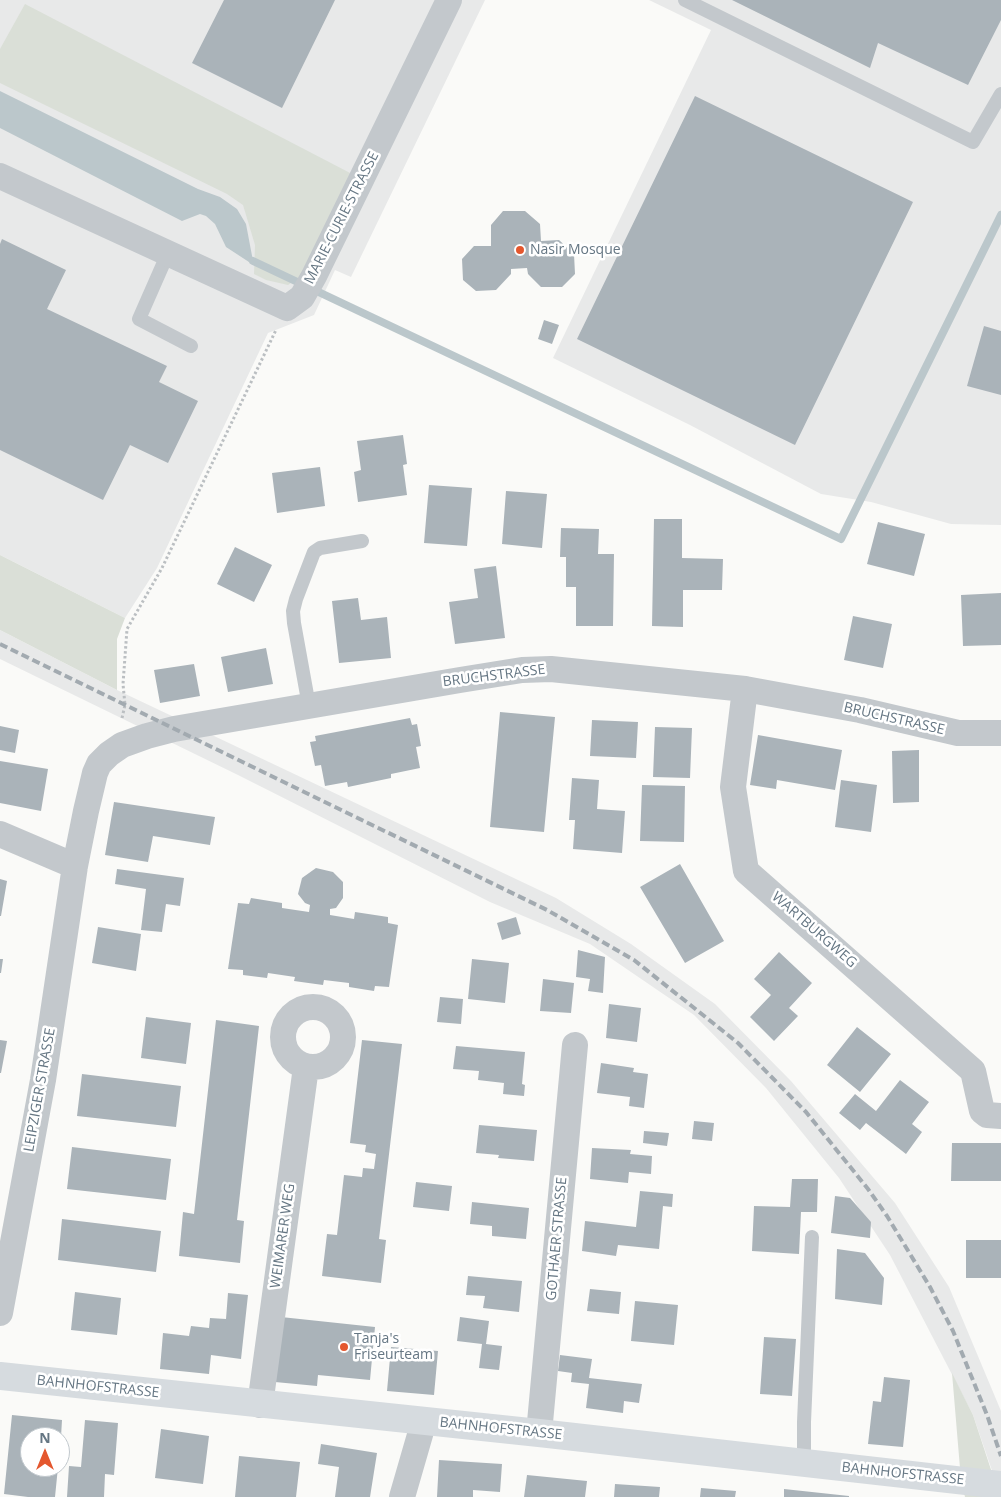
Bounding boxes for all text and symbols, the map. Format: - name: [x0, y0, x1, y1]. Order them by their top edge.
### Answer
- street label: MARIE-CURIE-STRASSE: [301, 149, 383, 287]
- place label: Nasir Mosque: [530, 242, 621, 258]
- marker: Nasir Mosque: [514, 244, 526, 256]
- street label: BRUCHSTRASSE: [442, 661, 546, 691]
- street label: BRUCHSTRASSE: [842, 699, 946, 739]
- street label: WARTBURGWEG: [768, 889, 860, 971]
- street label: LEIPZIGER STRASSE: [21, 1027, 59, 1153]
- street label: GOTHAER STRASSE: [543, 1176, 571, 1302]
- street label: WEIMARER WEG: [267, 1183, 299, 1289]
- place label: Tanja's Friseurteam: [354, 1331, 433, 1364]
- marker: Tanja's Friseurteam: [338, 1341, 350, 1353]
- street label: BAHNHOFSTRASSE: [36, 1372, 160, 1402]
- street label: BAHNHOFSTRASSE: [439, 1414, 563, 1444]
- north arrow: [20, 1427, 70, 1477]
- text: N: [39, 1428, 51, 1447]
- street label: BAHNHOFSTRASSE: [841, 1459, 965, 1489]

